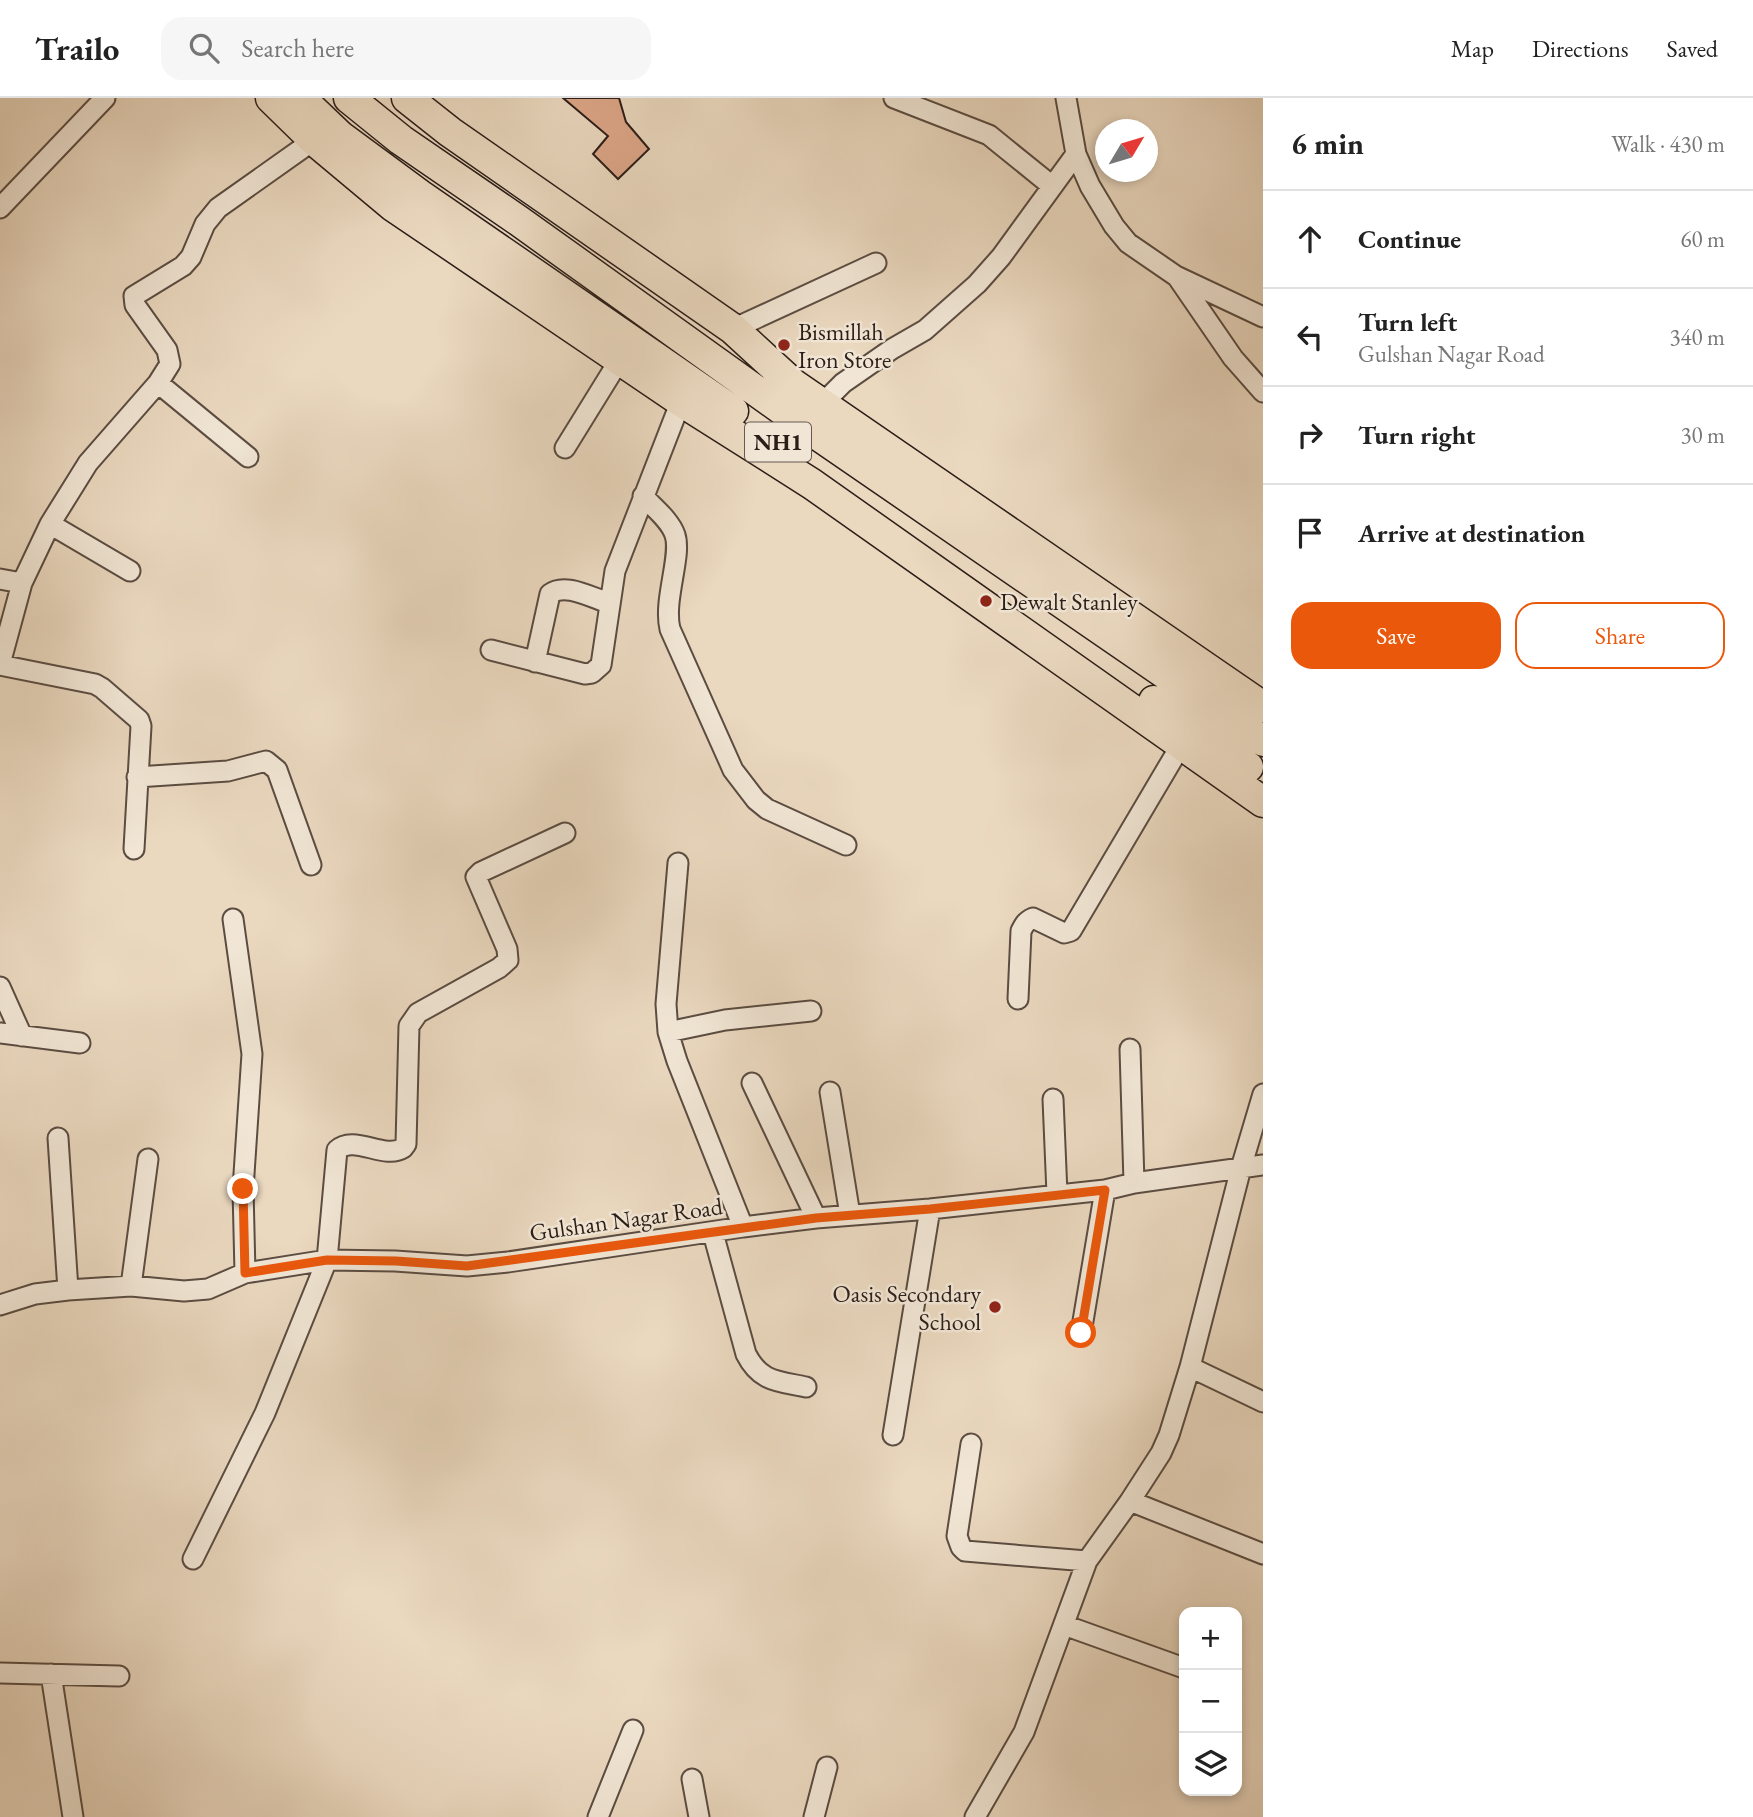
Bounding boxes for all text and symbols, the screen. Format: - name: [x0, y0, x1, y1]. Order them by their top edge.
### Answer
- search box: [161, 17, 651, 80]
- text: Trailo: [35, 27, 119, 70]
- icon: search: [185, 29, 223, 67]
- text: Search here: [241, 31, 354, 65]
- text: Map: [1451, 33, 1494, 64]
- text: Directions: [1532, 33, 1629, 64]
- text: Saved: [1667, 33, 1718, 64]
- north arrow: [1095, 119, 1158, 182]
- text: 6 min: [1291, 124, 1364, 163]
- text: Walk · 430 m: [1611, 129, 1725, 159]
- icon: ahead: [1291, 220, 1329, 258]
- text: Continue: [1358, 222, 1461, 256]
- text: 60 m: [1680, 224, 1725, 254]
- text: Turn left: [1358, 305, 1457, 339]
- place label: Bismillah Iron Store: [798, 316, 891, 375]
- icon: left: [1291, 318, 1329, 356]
- text: 340 m: [1669, 322, 1725, 352]
- marker: Bismillah Iron Store: [776, 337, 792, 353]
- text: Gulshan Nagar Road: [1358, 339, 1545, 369]
- icon: right: [1291, 416, 1329, 454]
- text: Turn right: [1358, 418, 1476, 452]
- text: 30 m: [1680, 420, 1725, 450]
- road number: NH1: [745, 422, 811, 462]
- icon: arrive: [1291, 514, 1329, 552]
- text: Arrive at destination: [1358, 516, 1585, 550]
- place label: Dewalt Stanley: [1000, 586, 1138, 617]
- marker: Dewalt Stanley: [978, 593, 994, 609]
- button: Save: [1291, 602, 1501, 669]
- button: Share: [1515, 602, 1725, 669]
- route end: [227, 1173, 258, 1204]
- street label: Gulshan Nagar Road: [527, 1190, 725, 1248]
- place label: Oasis Secondary School: [833, 1278, 981, 1337]
- marker: Oasis Secondary School: [987, 1299, 1003, 1315]
- route start: [1065, 1317, 1096, 1348]
- map controls: [1179, 1607, 1242, 1796]
- button: +: [1179, 1607, 1242, 1670]
- button: −: [1179, 1670, 1242, 1733]
- button: layers: [1179, 1733, 1242, 1796]

